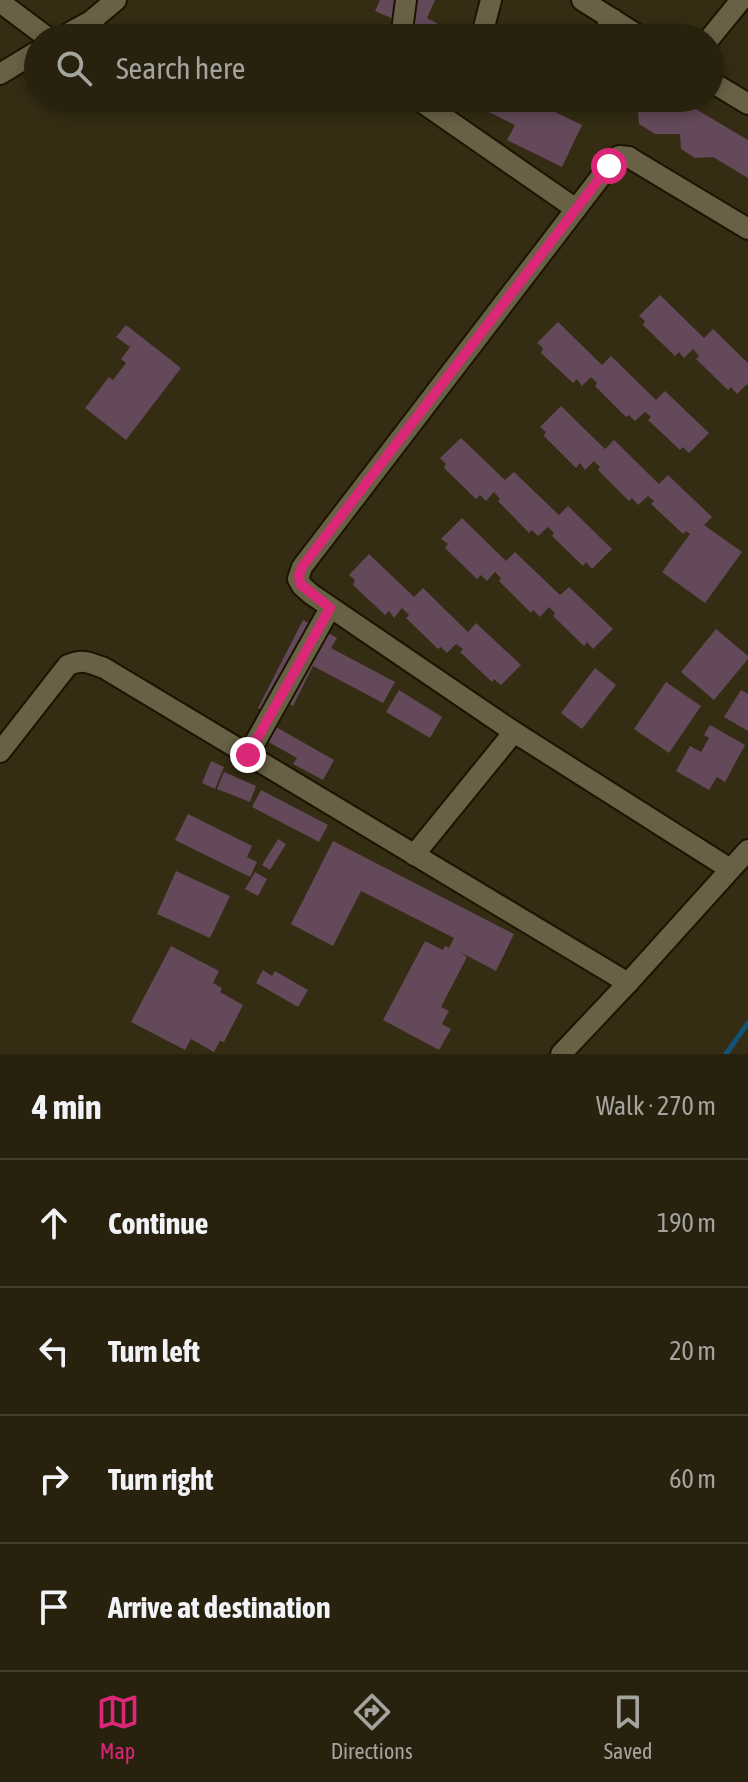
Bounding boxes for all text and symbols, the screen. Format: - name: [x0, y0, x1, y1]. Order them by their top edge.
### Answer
- search box: [24, 24, 724, 112]
- icon: search: [52, 46, 96, 90]
- text: Search here: [116, 51, 245, 85]
- route start: [591, 148, 627, 184]
- route end: [230, 737, 266, 773]
- text: 4 min: [32, 1087, 101, 1126]
- text: Walk · 270 m: [596, 1091, 716, 1121]
- icon: ahead: [32, 1201, 76, 1245]
- text: Continue: [108, 1206, 208, 1240]
- text: 190 m: [657, 1208, 716, 1238]
- icon: left: [32, 1329, 76, 1373]
- text: Turn left: [108, 1334, 200, 1368]
- text: 20 m: [669, 1336, 716, 1366]
- icon: right: [32, 1457, 76, 1501]
- text: Turn right: [108, 1462, 214, 1496]
- text: 60 m: [669, 1464, 716, 1494]
- icon: arrive: [32, 1585, 76, 1629]
- text: Arrive at destination: [108, 1590, 330, 1624]
- tab: Map: [96, 1690, 140, 1764]
- tab: Directions: [331, 1690, 413, 1764]
- tab: Saved: [604, 1690, 652, 1764]

